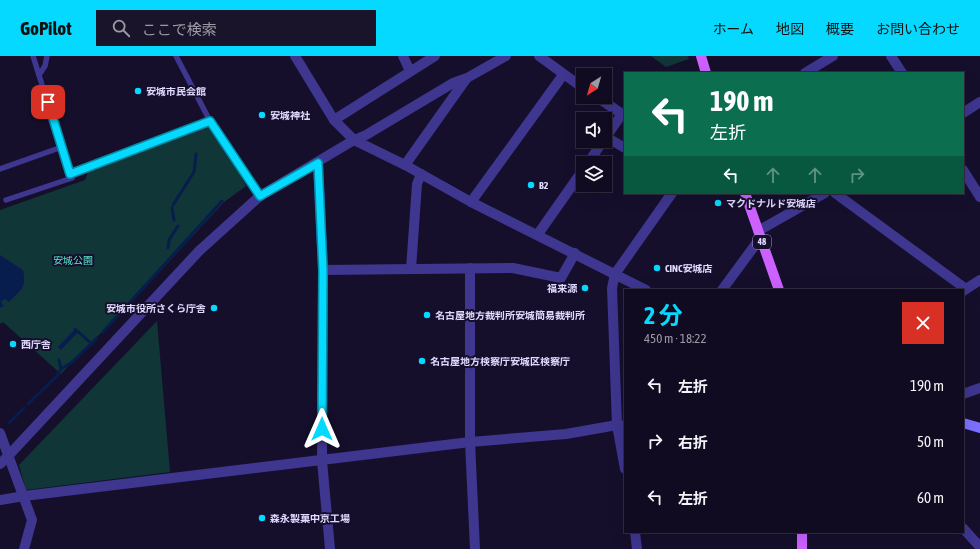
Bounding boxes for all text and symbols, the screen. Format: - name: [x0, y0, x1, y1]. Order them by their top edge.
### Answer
- search box: [96, 10, 376, 46]
- text: GoPilot: [20, 17, 72, 39]
- icon: search: [110, 17, 132, 39]
- text: ここで検索: [142, 21, 217, 38]
- text: ホーム: [712, 21, 754, 37]
- text: 地図: [776, 21, 804, 37]
- text: 概要: [826, 21, 854, 37]
- text: お問い合わせ: [876, 21, 960, 37]
- north arrow: [576, 68, 612, 104]
- map controls: [576, 68, 612, 192]
- pin: [31, 85, 65, 119]
- text: 190 m: [710, 85, 773, 117]
- marker: 安城市民会館: [133, 86, 143, 96]
- place label: 安城市民会館: [146, 86, 206, 97]
- icon: left: [644, 88, 696, 140]
- icon: arrive: [37, 91, 59, 113]
- marker: 安城神社: [257, 110, 267, 120]
- place label: 安城神社: [270, 110, 311, 121]
- button: sound: [576, 112, 612, 148]
- text: 左折: [710, 122, 746, 143]
- button: layers: [576, 156, 612, 192]
- icon: left: [720, 164, 742, 186]
- icon: ahead: [762, 164, 784, 186]
- icon: ahead: [804, 164, 826, 186]
- icon: right: [846, 164, 868, 186]
- marker: B2: [526, 180, 536, 190]
- place label: B2: [539, 180, 549, 191]
- marker: マクドナルド安城店: [713, 198, 723, 208]
- place label: マクドナルド安城店: [726, 198, 816, 209]
- road number: 48: [753, 235, 771, 249]
- park label: 安城公園: [53, 255, 93, 266]
- marker: CINC安城店: [652, 263, 662, 273]
- place label: CINC安城店: [665, 263, 712, 274]
- place label: 福来源: [547, 283, 578, 294]
- marker: 福来源: [580, 283, 590, 293]
- text: 2 分: [644, 302, 683, 329]
- button: close: [902, 302, 944, 344]
- place label: 安城市役所さくら庁舎: [106, 303, 206, 314]
- marker: 安城市役所さくら庁舎: [209, 303, 219, 313]
- marker: 名古屋地方裁判所安城簡易裁判所: [422, 310, 432, 320]
- place label: 名古屋地方裁判所安城簡易裁判所: [435, 310, 585, 321]
- text: 450 m · 18:22: [644, 331, 707, 346]
- marker: 西庁舎: [8, 339, 18, 349]
- place label: 西庁舎: [21, 339, 51, 350]
- marker: 名古屋地方検察庁安城区検察庁: [417, 356, 427, 366]
- place label: 名古屋地方検察庁安城区検察庁: [430, 356, 570, 367]
- icon: left: [644, 374, 666, 396]
- text: 190 m: [910, 377, 944, 394]
- text: 左折: [678, 378, 708, 395]
- position arrow: [301, 408, 343, 450]
- icon: right: [644, 430, 666, 452]
- text: 50 m: [917, 433, 944, 450]
- text: 右折: [678, 434, 708, 451]
- icon: left: [644, 486, 666, 508]
- text: 60 m: [917, 489, 944, 506]
- text: 左折: [678, 490, 708, 507]
- marker: 森永製菓中京工場: [257, 513, 267, 523]
- place label: 森永製菓中京工場: [270, 513, 350, 524]

